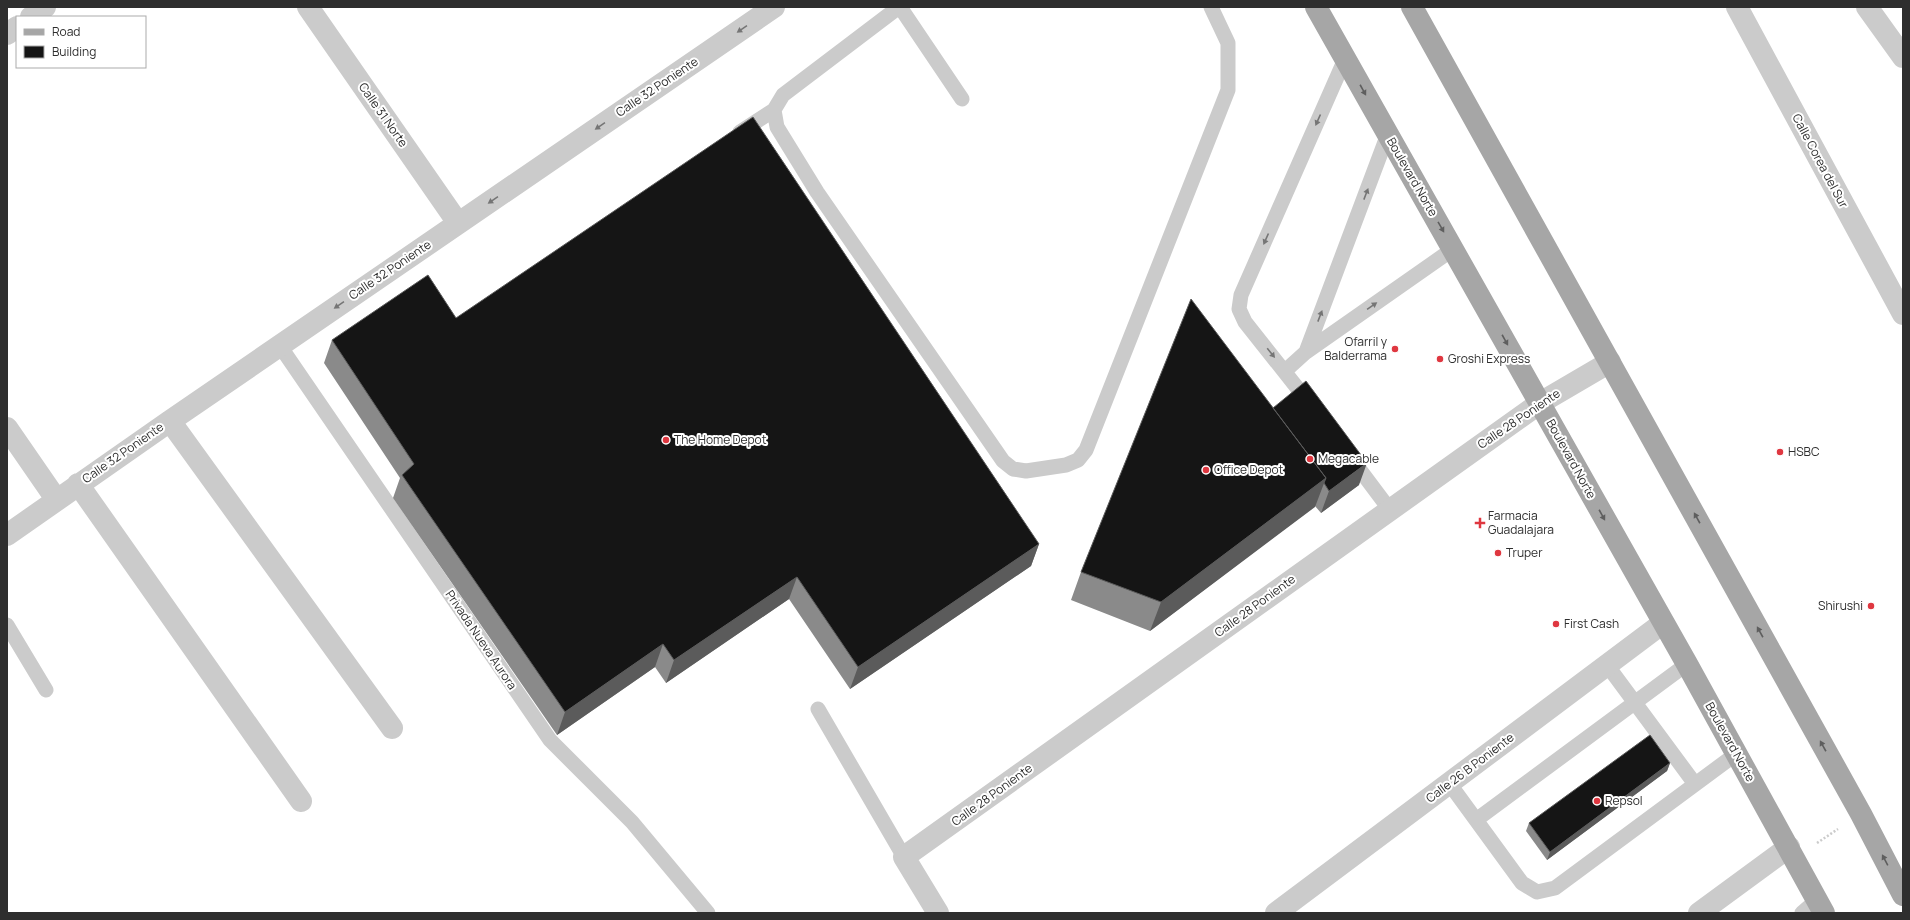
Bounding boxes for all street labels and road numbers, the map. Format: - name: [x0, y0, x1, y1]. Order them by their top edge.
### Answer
- street label: Calle 32 Poniente: [612, 53, 701, 120]
- street label: Calle 31 Norte: [355, 79, 412, 150]
- street label: Calle Corea del Sur: [1788, 111, 1853, 211]
- street label: Boulevard Norte: [1383, 134, 1442, 219]
- street label: Calle 32 Poniente: [345, 236, 434, 303]
- street label: Calle 28 Poniente: [1474, 385, 1563, 453]
- street label: Boulevard Norte: [1543, 416, 1600, 502]
- street label: Calle 32 Poniente: [79, 418, 167, 487]
- street label: Calle 28 Poniente: [1211, 570, 1299, 641]
- street label: Privada Nueva Aurora: [442, 587, 521, 693]
- street label: Boulevard Norte: [1702, 699, 1759, 785]
- street label: Calle 26 B Poniente: [1422, 729, 1517, 806]
- street label: Calle 28 Poniente: [948, 759, 1036, 830]

